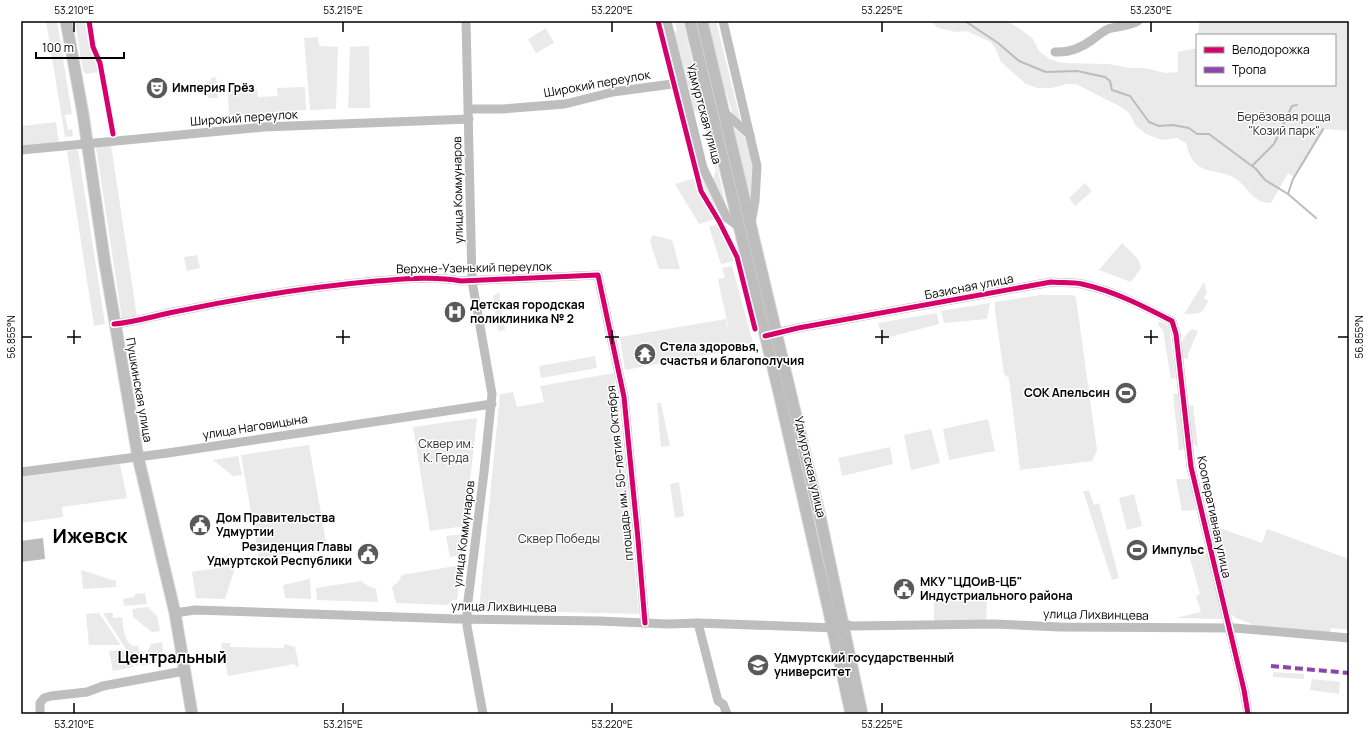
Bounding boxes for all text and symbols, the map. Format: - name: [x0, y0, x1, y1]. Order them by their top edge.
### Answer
- text: 53.210°E: [54, 3, 94, 17]
- text: 53.215°E: [323, 3, 363, 17]
- text: 53.220°E: [591, 3, 633, 17]
- text: 53.225°E: [861, 3, 903, 17]
- text: 53.230°E: [1130, 3, 1172, 17]
- scale bar: [36, 34, 124, 60]
- legend: [1196, 34, 1336, 86]
- text: 100 m: [42, 39, 74, 56]
- text: Велодорожка: [1232, 41, 1310, 58]
- text: Тропа: [1232, 61, 1266, 78]
- street label: Удмуртская улица: [683, 62, 726, 166]
- street label: Широкий переулок: [542, 66, 652, 101]
- theatre icon: Империя Грёз: [144, 75, 170, 101]
- place label: Империя Грёз: [172, 79, 254, 96]
- street label: Широкий переулок: [190, 105, 299, 130]
- park label: Берёзовая роща "Козий парк": [1237, 108, 1331, 139]
- street label: улица Коммунаров: [448, 136, 467, 244]
- street label: Верхне-Узенький переулок: [396, 258, 553, 277]
- street label: Базисная улица: [923, 270, 1015, 303]
- place label: Детская городская поликлиника № 2: [470, 296, 585, 327]
- hospital icon: Детская городская поликлиника № 2: [442, 299, 468, 325]
- text: 56.855°N: [4, 315, 18, 359]
- text: 56.855°N: [1352, 315, 1366, 359]
- street label: Пушкинская улица: [122, 336, 157, 443]
- place label: Стела здоровья, счастья и благополучия: [660, 338, 804, 369]
- temple icon: Стела здоровья, счастья и благополучия: [632, 341, 658, 367]
- sports icon: СОК Апельсин: [1113, 380, 1139, 406]
- place label: СОК Апельсин: [1024, 384, 1110, 401]
- street label: площадь им. 50-летия Октября: [602, 385, 637, 562]
- street label: улица Наговицына: [201, 410, 309, 443]
- street label: Удмуртская улица: [791, 415, 830, 519]
- park label: Сквер им. К. Герда: [418, 435, 474, 466]
- street label: Кооперативная улица: [1193, 454, 1236, 580]
- street label: улица Коммунаров: [449, 479, 479, 588]
- place label: Дом Правительства Удмуртии: [216, 509, 335, 540]
- public building icon: Дом Правительства Удмуртии: [187, 512, 213, 538]
- district label: Ижевск: [53, 522, 129, 549]
- park label: Сквер Победы: [518, 530, 600, 547]
- sports icon: Импульс: [1124, 537, 1150, 563]
- place label: Резиденция Главы Удмуртской Республики: [207, 538, 352, 569]
- public building icon: Резиденция Главы Удмуртской Республики: [355, 541, 381, 567]
- place label: Импульс: [1152, 541, 1204, 558]
- place label: МКУ "ЦДОиВ-ЦБ" Индустриального района: [920, 573, 1073, 604]
- public building icon: МКУ "ЦДОиВ-ЦБ" Индустриального района: [891, 576, 917, 602]
- street label: улица Лихвинцева: [451, 597, 557, 616]
- street label: улица Лихвинцева: [1043, 605, 1149, 624]
- district label: Центральный: [117, 646, 227, 668]
- place label: Удмуртский государственный университет: [774, 649, 954, 680]
- school or university icon: Удмуртский государственный университет: [745, 652, 771, 678]
- text: 53.210°E: [54, 717, 94, 731]
- text: 53.215°E: [323, 717, 363, 731]
- text: 53.220°E: [591, 717, 633, 731]
- text: 53.225°E: [861, 717, 903, 731]
- text: 53.230°E: [1130, 717, 1172, 731]

